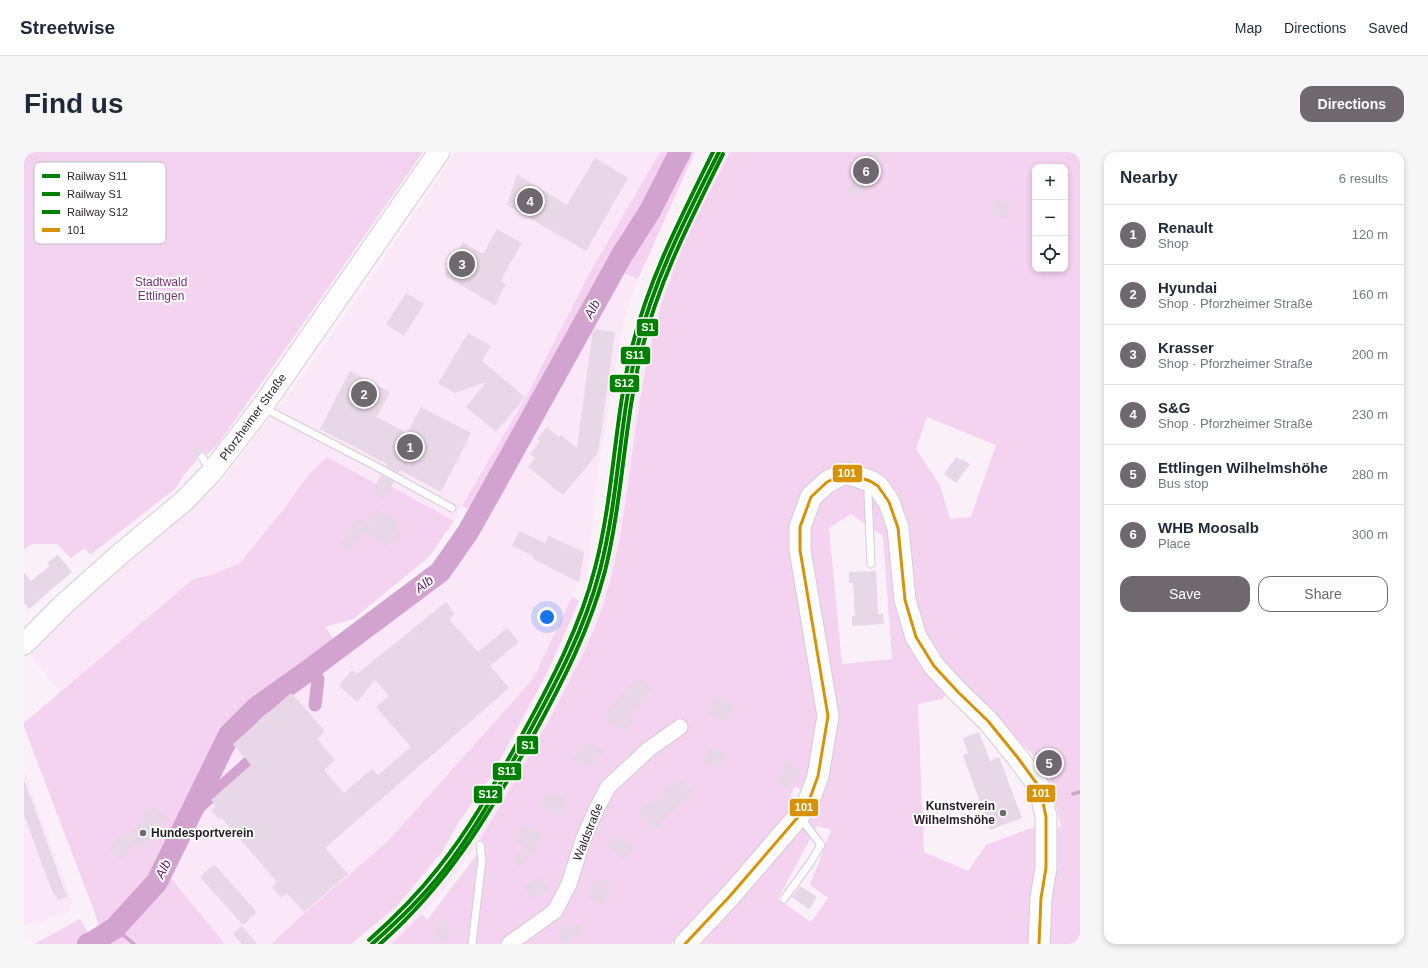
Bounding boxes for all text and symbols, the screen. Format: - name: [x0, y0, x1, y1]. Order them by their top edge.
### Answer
- text: Streetwise: [20, 17, 115, 38]
- text: Map: [1235, 20, 1262, 36]
- text: Directions: [1284, 20, 1346, 36]
- text: Saved: [1368, 20, 1408, 36]
- button: Directions: [1300, 86, 1404, 122]
- text: Find us: [24, 88, 124, 119]
- pin: 6: [853, 156, 879, 186]
- legend: [34, 162, 166, 244]
- map controls: [1032, 164, 1068, 272]
- button: +: [1032, 164, 1068, 200]
- text: Nearby: [1120, 168, 1178, 187]
- text: Railway S11: [67, 170, 127, 182]
- text: 6 results: [1339, 171, 1388, 186]
- pin: 4: [517, 186, 543, 216]
- text: Railway S1: [67, 188, 122, 200]
- button: −: [1032, 200, 1068, 236]
- text: Railway S12: [67, 206, 128, 218]
- text: Renault: [1158, 219, 1213, 236]
- text: 101: [67, 224, 85, 236]
- text: 1: [1129, 227, 1137, 242]
- text: 120 m: [1352, 227, 1388, 242]
- button: locate: [1032, 236, 1068, 272]
- text: Shop: [1158, 236, 1188, 251]
- pin: 3: [449, 249, 475, 279]
- park label: Stadtwald Ettlingen: [135, 275, 187, 303]
- text: Hyundai: [1158, 279, 1217, 296]
- text: 2: [1129, 287, 1137, 302]
- text: 160 m: [1352, 287, 1388, 302]
- text: Shop · Pforzheimer Straße: [1158, 296, 1313, 311]
- water label: Alb: [580, 297, 603, 322]
- line badge: S1: [636, 318, 659, 337]
- text: S1: [641, 321, 655, 333]
- text: Krasser: [1158, 339, 1214, 356]
- line badge: S11: [620, 346, 651, 365]
- text: 3: [1129, 347, 1137, 362]
- text: 200 m: [1352, 347, 1388, 362]
- text: S11: [626, 349, 644, 361]
- text: Shop · Pforzheimer Straße: [1158, 356, 1313, 371]
- street label: Pforzheimer Straße: [217, 371, 289, 463]
- line badge: S12: [609, 374, 640, 393]
- text: S12: [614, 377, 634, 389]
- pin: 2: [351, 379, 377, 409]
- text: S&G: [1158, 399, 1191, 416]
- text: 4: [1129, 407, 1137, 422]
- text: 230 m: [1352, 407, 1388, 422]
- text: Shop · Pforzheimer Straße: [1158, 416, 1313, 431]
- pin: 1: [397, 432, 423, 462]
- text: Ettlingen Wilhelmshöhe: [1158, 459, 1328, 476]
- line badge: 101: [832, 464, 863, 483]
- text: 101: [838, 467, 856, 479]
- text: 5: [1129, 467, 1137, 482]
- text: 280 m: [1352, 467, 1388, 482]
- text: Bus stop: [1158, 476, 1209, 491]
- text: WHB Moosalb: [1158, 519, 1259, 536]
- text: 6: [1129, 527, 1137, 542]
- text: 300 m: [1352, 527, 1388, 542]
- text: Place: [1158, 536, 1191, 551]
- water label: Alb: [411, 572, 436, 596]
- button: Save: [1120, 576, 1250, 612]
- button: Share: [1258, 576, 1388, 612]
- your location: [537, 607, 557, 627]
- line badge: S1: [516, 735, 539, 755]
- text: S1: [521, 739, 535, 751]
- pin: 5: [1036, 748, 1062, 778]
- line badge: S11: [492, 762, 522, 781]
- text: S11: [498, 765, 516, 777]
- line badge: 101: [1026, 784, 1056, 803]
- line badge: S12: [473, 785, 503, 804]
- text: 101: [1032, 787, 1050, 799]
- text: S12: [478, 788, 498, 800]
- line badge: 101: [789, 798, 819, 817]
- place label: Kunstverein Wilhelmshöhe: [914, 799, 995, 827]
- street label: Waldstraße: [570, 801, 606, 863]
- text: 101: [795, 801, 813, 813]
- marker: Kunstverein Wilhelmshöhe: [998, 808, 1008, 818]
- place label: Hundesportverein: [151, 826, 254, 840]
- marker: Hundesportverein: [138, 828, 148, 838]
- water label: Alb: [152, 857, 174, 882]

